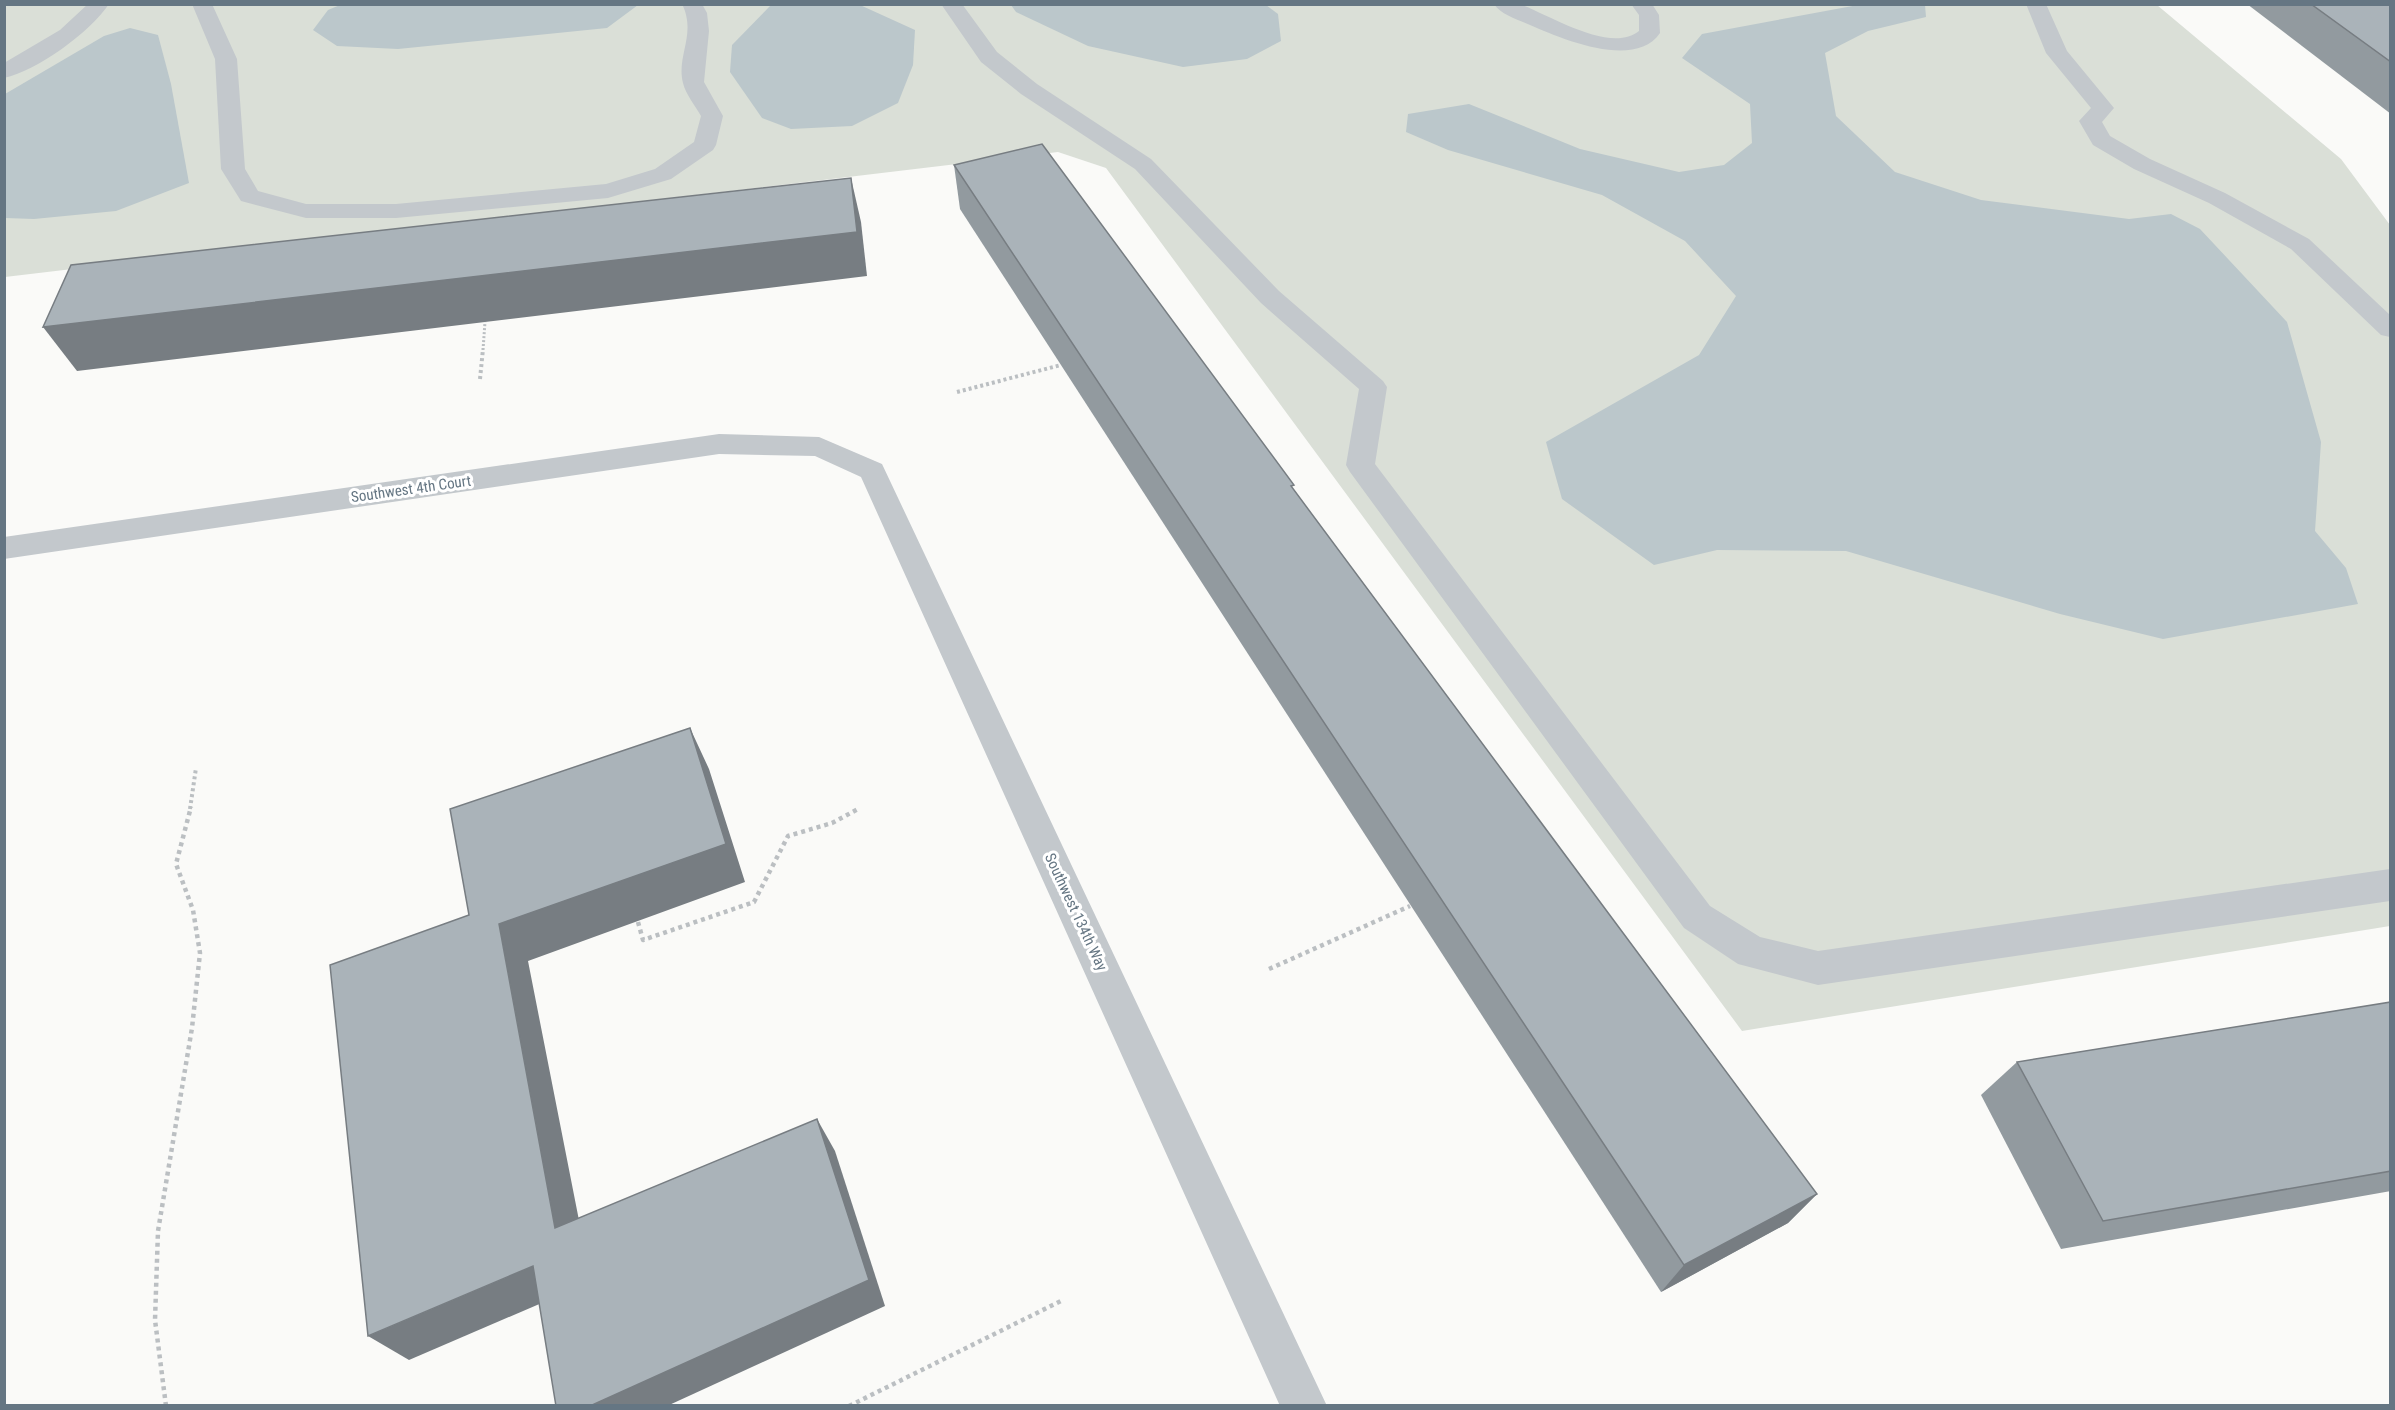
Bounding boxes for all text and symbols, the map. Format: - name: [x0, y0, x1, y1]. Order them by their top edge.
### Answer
- street label: Southwest 4th Court: [350, 472, 472, 506]
- street label: Southwest 134th Way: [1041, 850, 1111, 974]

